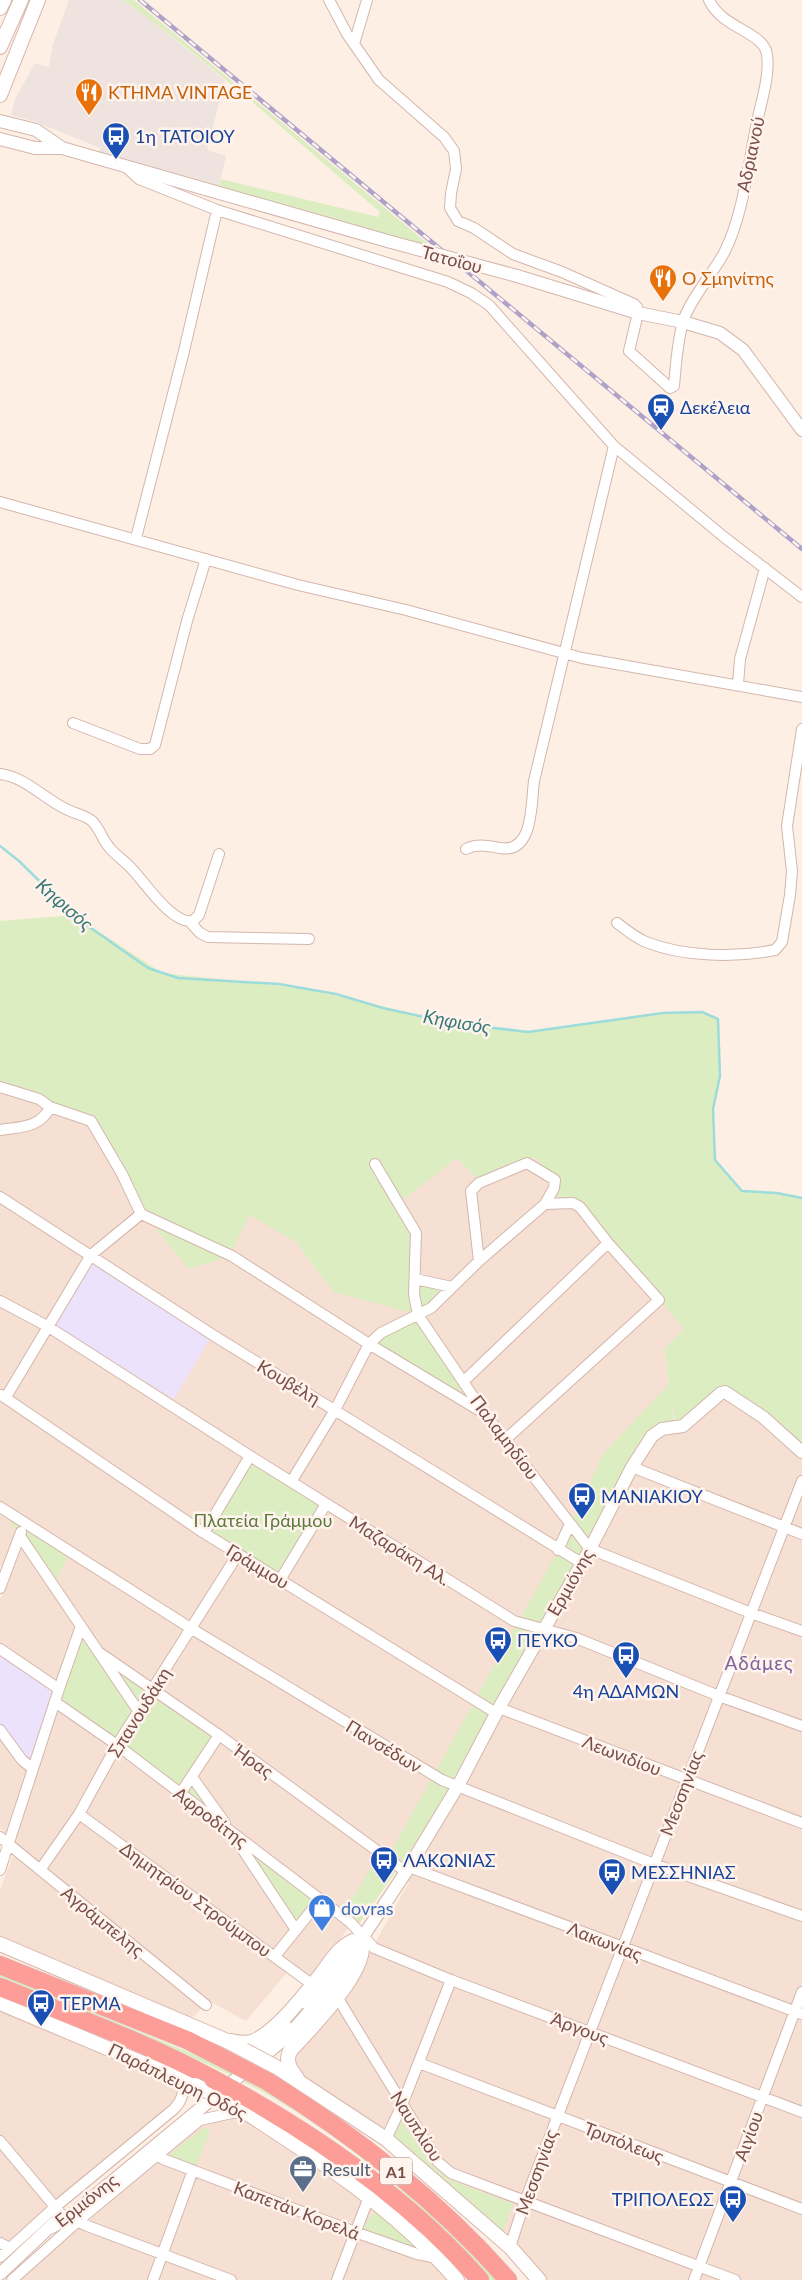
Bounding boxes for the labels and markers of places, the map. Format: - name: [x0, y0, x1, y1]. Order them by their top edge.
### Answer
- restaurant icon: KTHMA VINTAGE: [74, 77, 104, 116]
- place label: KTHMA VINTAGE: [108, 81, 252, 103]
- bus stop icon: 1η ΤΑΤΟΙΟΥ: [101, 121, 131, 160]
- place label: 1η ΤΑΤΟΙΟΥ: [135, 125, 236, 147]
- restaurant icon: Ο Σμηνίτης: [648, 263, 678, 302]
- place label: Ο Σμηνίτης: [682, 267, 774, 289]
- station icon: Δεκέλεια: [646, 392, 676, 431]
- place label: Δεκέλεια: [680, 396, 751, 418]
- bus stop icon: ΜΑΝΙΑΚΙΟΥ: [567, 1481, 597, 1520]
- place label: ΜΑΝΙΑΚΙΟΥ: [601, 1485, 704, 1507]
- bus stop icon: ΠΕΥΚΟ: [483, 1625, 513, 1664]
- place label: ΠΕΥΚΟ: [517, 1629, 578, 1651]
- bus stop icon: 4η ΑΔΑΜΩΝ: [611, 1640, 641, 1679]
- place label: 4η ΑΔΑΜΩΝ: [573, 1680, 679, 1702]
- bus stop icon: ΛΑΚΩΝΙΑΣ: [369, 1845, 399, 1884]
- place label: ΛΑΚΩΝΙΑΣ: [403, 1849, 496, 1871]
- bus stop icon: ΜΕΣΣΗΝΙΑΣ: [597, 1857, 627, 1896]
- place label: ΜΕΣΣΗΝΙΑΣ: [631, 1861, 736, 1883]
- shop icon: dovras: [307, 1893, 337, 1932]
- place label: dovras: [341, 1897, 394, 1919]
- bus stop icon: ΤΕΡΜΑ: [26, 1988, 56, 2027]
- place label: ΤΕΡΜΑ: [60, 1992, 122, 2014]
- office icon: Result: [288, 2154, 318, 2193]
- place label: Result: [322, 2158, 371, 2180]
- bus stop icon: ΤΡΙΠΟΛΕΩΣ: [718, 2184, 748, 2223]
- place label: ΤΡΙΠΟΛΕΩΣ: [612, 2188, 714, 2210]

